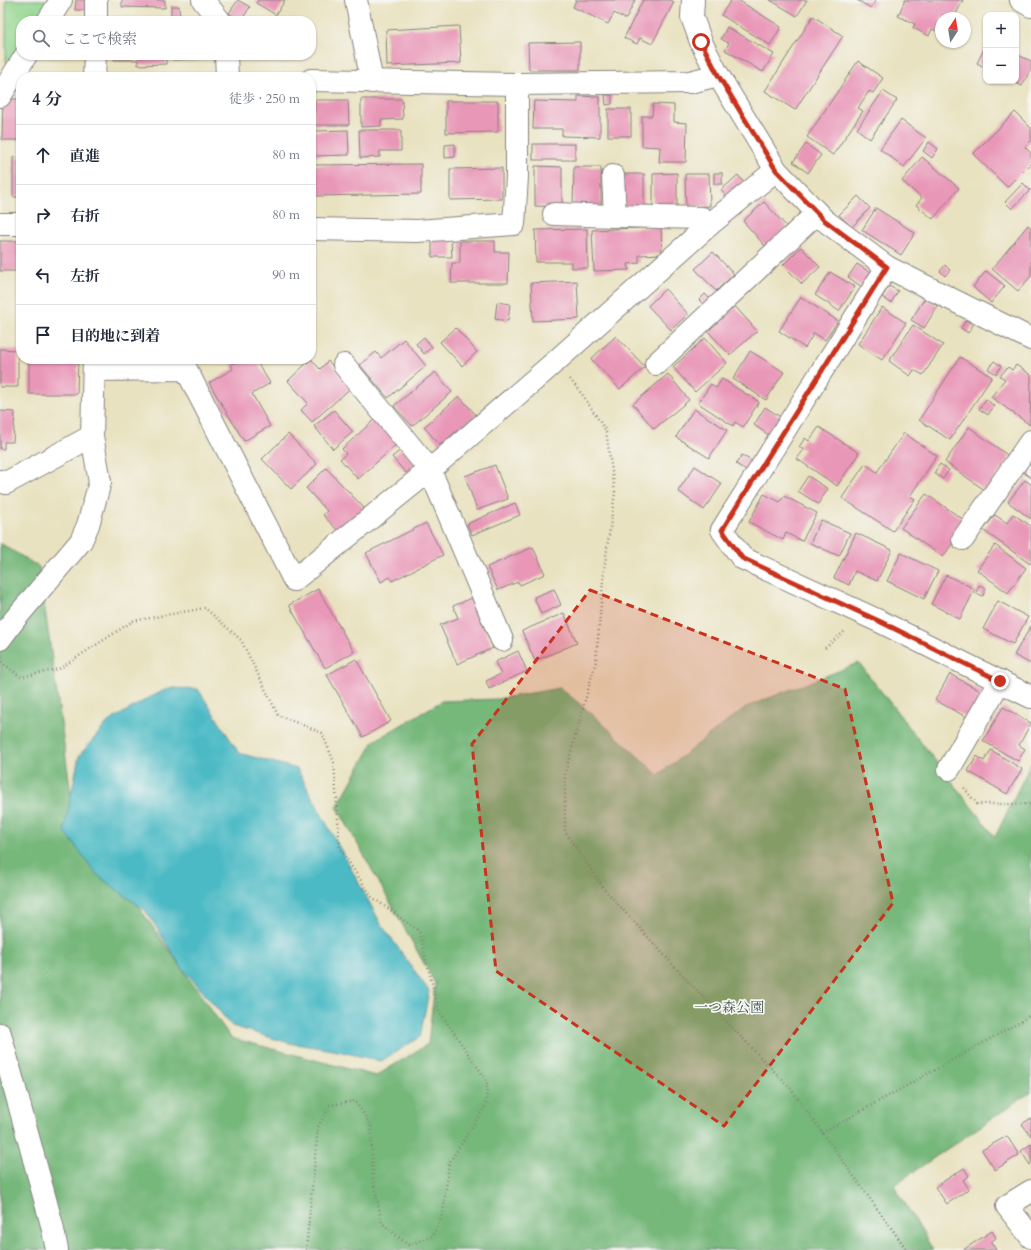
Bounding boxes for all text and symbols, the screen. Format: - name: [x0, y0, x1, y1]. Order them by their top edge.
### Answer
- north arrow: [935, 12, 971, 48]
- map controls: [983, 12, 1019, 84]
- button: +: [983, 12, 1019, 48]
- search box: [16, 16, 316, 60]
- icon: search: [30, 27, 52, 49]
- text: ここで検索: [62, 29, 137, 49]
- route start: [692, 33, 710, 51]
- button: −: [983, 48, 1019, 84]
- text: 4 分: [32, 88, 62, 111]
- text: 徒歩 · 250 m: [229, 90, 300, 108]
- icon: ahead: [32, 144, 54, 166]
- text: 直進: [70, 146, 100, 166]
- text: 80 m: [272, 146, 300, 164]
- icon: right: [32, 204, 54, 226]
- text: 右折: [70, 206, 100, 226]
- text: 80 m: [272, 206, 300, 224]
- icon: left: [32, 264, 54, 286]
- text: 左折: [70, 266, 100, 286]
- text: 90 m: [272, 266, 300, 284]
- icon: arrive: [32, 324, 54, 346]
- text: 目的地に到着: [70, 326, 160, 346]
- route end: [991, 672, 1009, 690]
- park label: 一つ森公園: [694, 998, 764, 1017]

